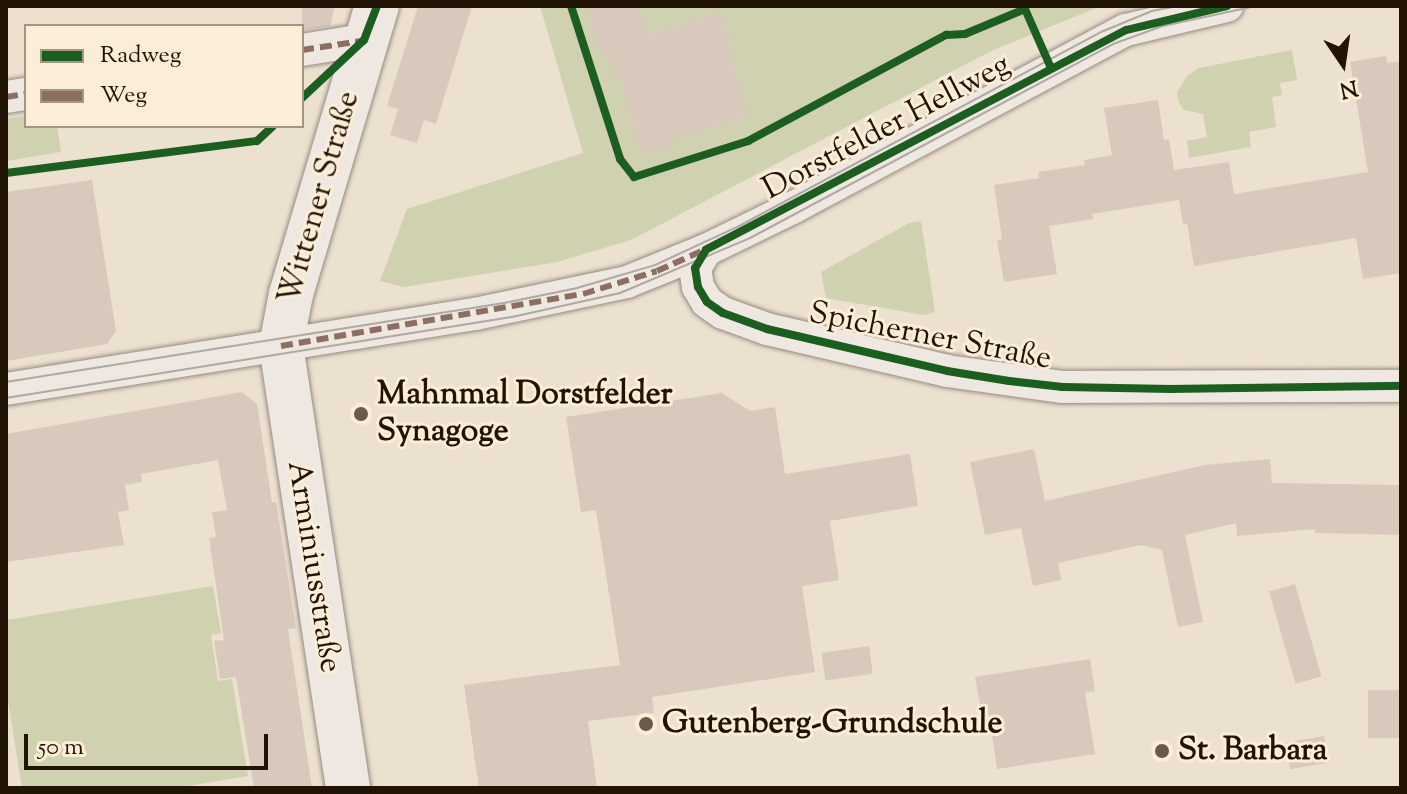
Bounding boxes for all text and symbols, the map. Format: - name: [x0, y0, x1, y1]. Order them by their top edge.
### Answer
- legend: [24, 24, 304, 128]
- north arrow: [1303, 24, 1383, 104]
- text: Radweg: [100, 39, 181, 73]
- street label: Dorstfelder Hellweg: [757, 47, 1017, 209]
- text: N: [1336, 70, 1361, 105]
- text: Weg: [100, 79, 147, 113]
- street label: Wittener Straße: [271, 87, 369, 309]
- street label: Spicherner Straße: [805, 295, 1055, 379]
- place label: Mahnmal Dorstfelder Synagoge: [377, 377, 673, 452]
- marker: Mahnmal Dorstfelder Synagoge: [352, 405, 370, 423]
- street label: Arminiusstraße: [277, 458, 349, 676]
- place label: Gutenberg-Grundschule: [662, 705, 1002, 743]
- marker: Gutenberg-Grundschule: [637, 715, 655, 733]
- scale bar: [28, 718, 272, 768]
- text: 50 m: [38, 731, 84, 765]
- place label: St. Barbara: [1178, 732, 1328, 770]
- marker: St. Barbara: [1153, 742, 1171, 760]

